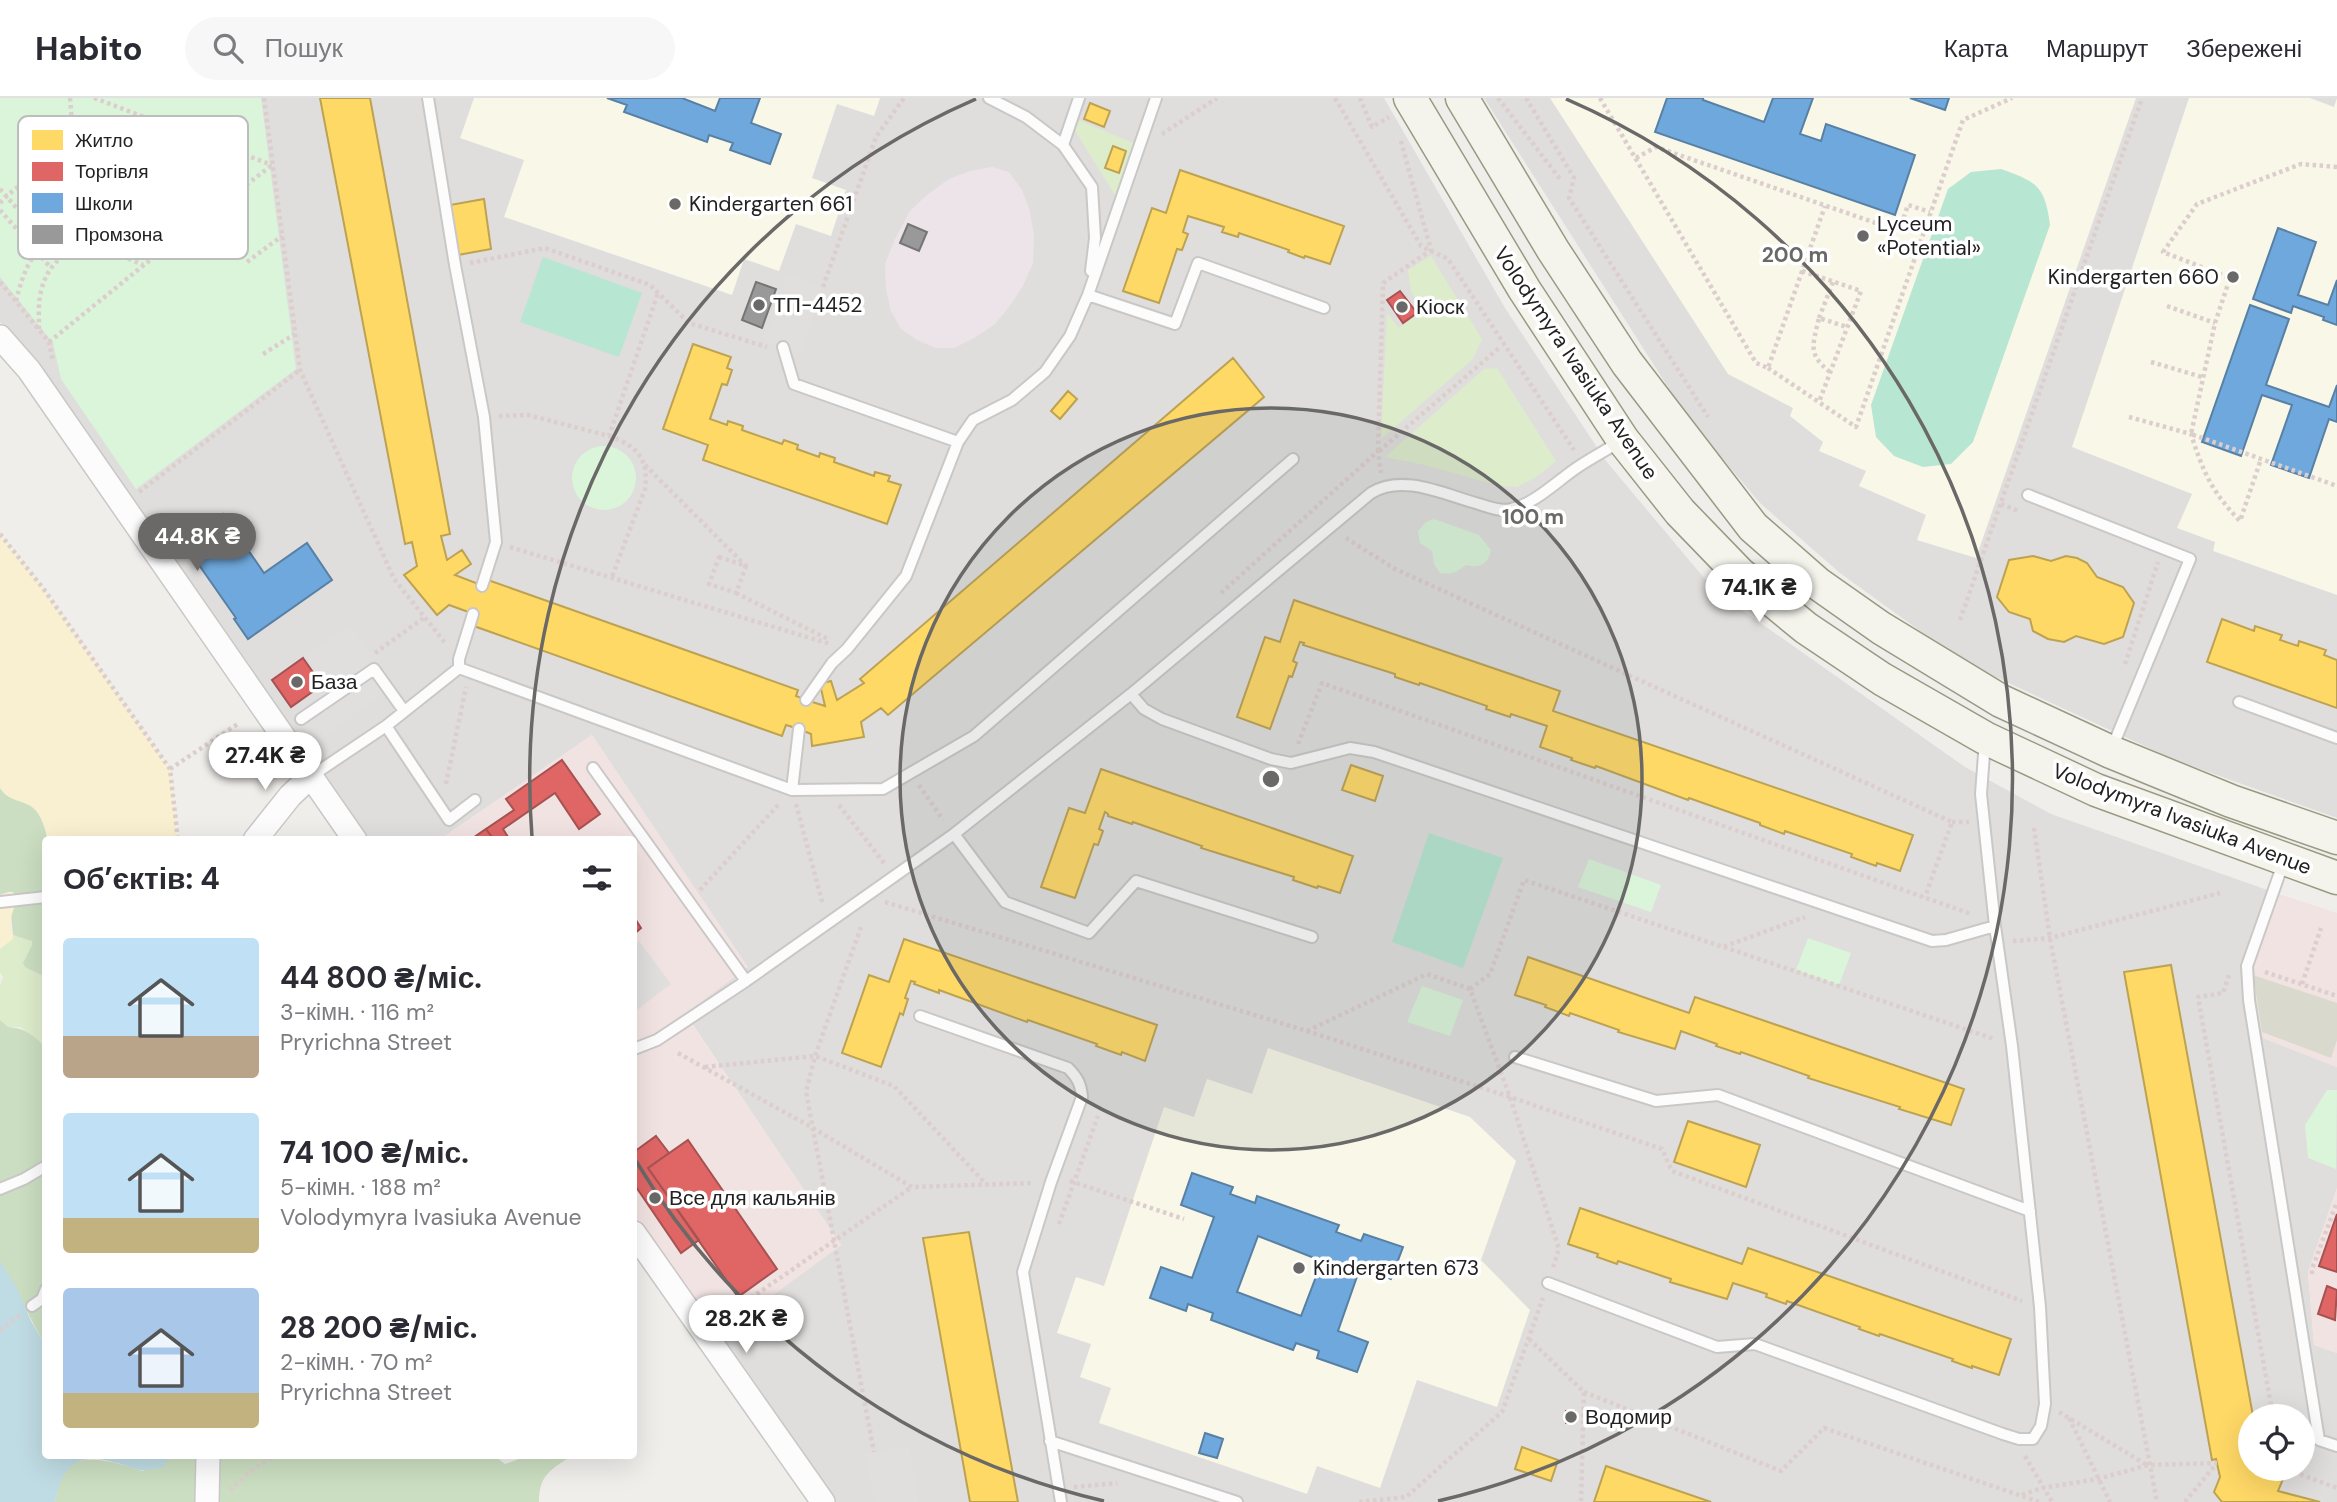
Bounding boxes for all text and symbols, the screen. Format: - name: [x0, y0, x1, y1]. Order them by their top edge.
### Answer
- search box: [185, 17, 675, 80]
- text: Habito: [35, 27, 143, 70]
- icon: search: [209, 29, 247, 67]
- text: Пошук: [265, 31, 343, 65]
- text: Карта: [1944, 33, 2008, 64]
- text: Маршрут: [2046, 33, 2148, 64]
- text: Збережені: [2186, 33, 2302, 64]
- legend: [18, 116, 248, 259]
- text: Житло: [75, 128, 133, 153]
- text: Торгівля: [75, 159, 148, 184]
- place label: Kindergarten 661: [689, 190, 852, 218]
- text: Школи: [75, 191, 133, 216]
- marker: Kindergarten 661: [667, 196, 683, 212]
- place label: Lyceum «Potential»: [1877, 210, 1981, 262]
- text: Промзона: [75, 222, 163, 247]
- marker: Lyceum «Potential»: [1855, 228, 1871, 244]
- street label: Volodymyra Ivasiuka Avenue: [1487, 241, 1665, 485]
- text: 200 m: [1762, 241, 1828, 269]
- place label: Kindergarten 660: [2048, 263, 2219, 291]
- marker: Kindergarten 660: [2225, 269, 2241, 285]
- place label: ТП-4452: [773, 291, 862, 319]
- place label: Кіоск: [1416, 293, 1465, 321]
- marker: ТП-4452: [751, 297, 767, 313]
- marker: Кіоск: [1394, 299, 1410, 315]
- text: 100 m: [1502, 503, 1564, 531]
- pin: 44.8K ₴: [132, 514, 262, 573]
- text: 44.8K ₴: [154, 521, 240, 551]
- pin: 74.1K ₴: [1694, 564, 1824, 624]
- text: 74.1K ₴: [1721, 572, 1797, 602]
- place label: База: [311, 668, 358, 696]
- marker: База: [289, 674, 305, 690]
- pin: 27.4K ₴: [200, 732, 330, 792]
- text: 27.4K ₴: [225, 740, 305, 770]
- street label: Volodymyra Ivasiuka Avenue: [2048, 757, 2316, 881]
- centre of rings: [1259, 767, 1283, 791]
- text: Об’єктів: 4: [63, 859, 220, 898]
- icon: filters: [578, 859, 616, 897]
- text: 44 800 ₴/міс.: [280, 958, 482, 997]
- icon: home: [119, 966, 203, 1050]
- text: 3-кімн. · 116 m²: [280, 997, 434, 1027]
- text: Pryrichna Street: [280, 1027, 452, 1057]
- text: 74 100 ₴/міс.: [280, 1133, 469, 1172]
- icon: home: [119, 1141, 203, 1225]
- text: 5-кімн. · 188 m²: [280, 1172, 441, 1202]
- place label: Все для кальянів: [669, 1184, 836, 1212]
- marker: Все для кальянів: [647, 1190, 663, 1206]
- text: Volodymyra Ivasiuka Avenue: [280, 1202, 582, 1232]
- place label: Kindergarten 673: [1313, 1254, 1479, 1282]
- marker: Kindergarten 673: [1291, 1260, 1307, 1276]
- pin: 28.2K ₴: [681, 1296, 811, 1355]
- text: 28.2K ₴: [705, 1303, 787, 1333]
- text: 28 200 ₴/міс.: [280, 1308, 477, 1347]
- icon: home: [119, 1316, 203, 1400]
- text: 2-кімн. · 70 m²: [280, 1347, 433, 1377]
- text: Pryrichna Street: [280, 1377, 452, 1407]
- place label: Водомир: [1585, 1403, 1672, 1431]
- map controls: [2238, 1404, 2315, 1481]
- button: locate: [2238, 1404, 2315, 1481]
- marker: Водомир: [1563, 1409, 1579, 1425]

